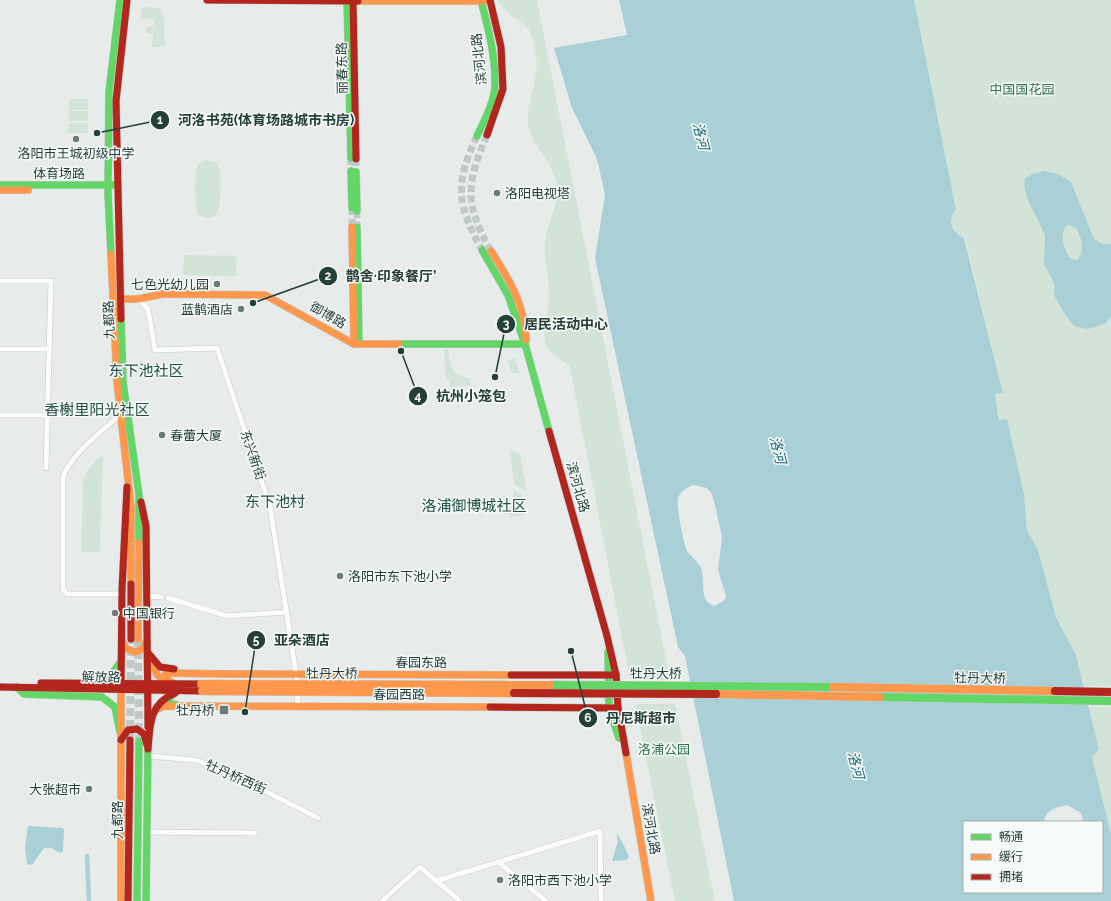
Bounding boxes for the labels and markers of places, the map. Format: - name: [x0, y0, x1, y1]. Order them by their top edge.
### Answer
- callout: 河洛书苑(体育场路城市书房): [150, 107, 362, 133]
- marker: 洛阳市王城初级中学: [71, 134, 81, 144]
- place label: 洛阳市王城初级中学: [17, 146, 135, 161]
- place label: 洛阳电视塔: [505, 186, 570, 201]
- marker: 洛阳电视塔: [492, 188, 502, 198]
- callout: 鹊舍·印象餐厅’: [318, 263, 444, 289]
- place label: 七色光幼儿园: [131, 277, 209, 292]
- marker: 七色光幼儿园: [212, 279, 222, 289]
- place label: 蓝鹊酒店: [181, 302, 233, 317]
- marker: 蓝鹊酒店: [236, 304, 246, 314]
- callout: 居民活动中心: [496, 311, 616, 337]
- callout: 杭州小笼包: [408, 383, 514, 409]
- place label: 春蕾大厦: [170, 428, 222, 443]
- marker: 春蕾大厦: [157, 430, 167, 440]
- place label: 洛阳市东下池小学: [348, 569, 452, 584]
- marker: 洛阳市东下池小学: [335, 571, 345, 581]
- place label: 中国银行: [123, 606, 175, 621]
- marker: 中国银行: [110, 608, 120, 618]
- callout: 亚朵酒店: [246, 627, 338, 653]
- place label: 牡丹桥: [176, 703, 215, 718]
- marker: 牡丹桥: [218, 704, 230, 716]
- callout: 丹尼斯超市: [578, 705, 684, 731]
- place label: 大张超市: [29, 782, 81, 797]
- marker: 大张超市: [84, 784, 94, 794]
- place label: 洛阳市西下池小学: [508, 873, 612, 888]
- marker: 洛阳市西下池小学: [495, 875, 505, 885]

